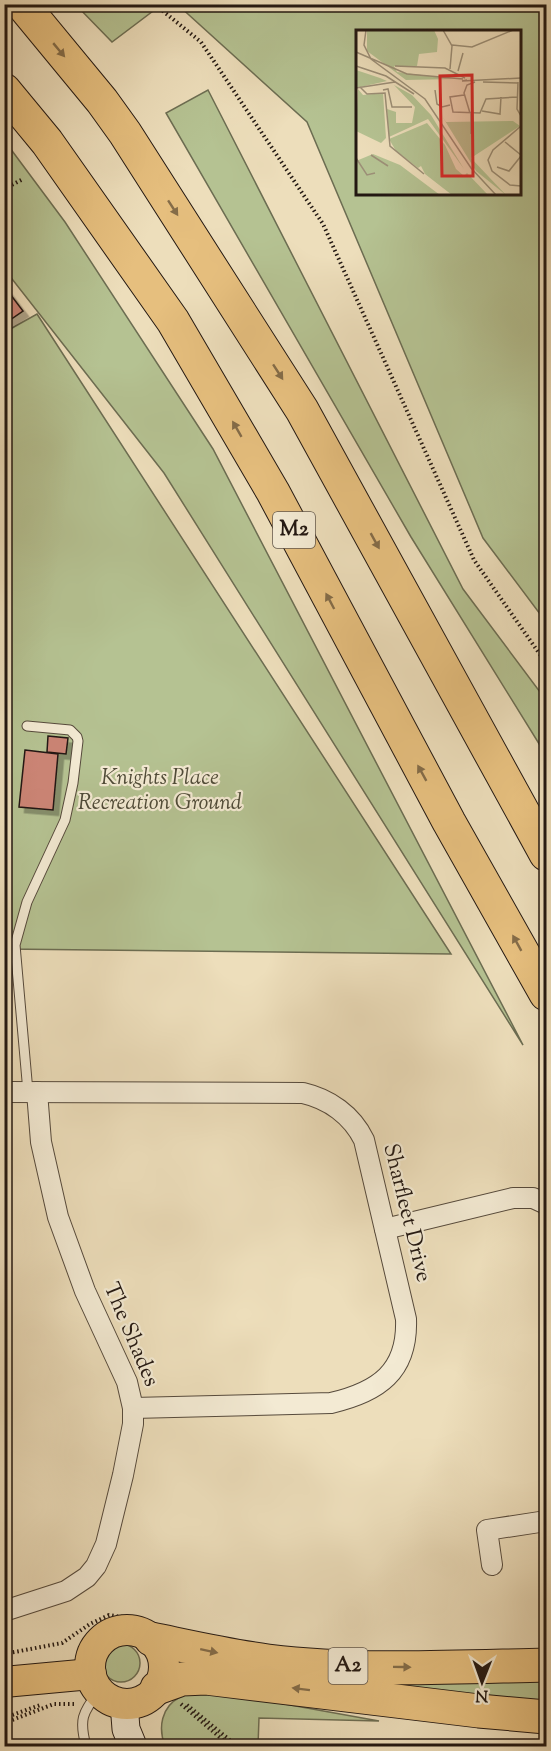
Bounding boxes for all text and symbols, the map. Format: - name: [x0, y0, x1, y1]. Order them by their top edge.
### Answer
- inset map: [356, 30, 521, 195]
- one-way arrow: [52, 42, 65, 57]
- one-way arrow: [167, 200, 178, 216]
- one-way arrow: [272, 364, 283, 380]
- one-way arrow: [232, 421, 242, 438]
- road number: M2: [273, 512, 315, 548]
- one-way arrow: [369, 533, 380, 549]
- one-way arrow: [326, 592, 335, 609]
- park label: Knights Place Recreation Ground: [78, 763, 242, 820]
- one-way arrow: [417, 764, 427, 781]
- one-way arrow: [512, 934, 522, 951]
- street label: Sharfleet Drive: [373, 1140, 439, 1286]
- street label: The Shades: [94, 1278, 166, 1392]
- one-way arrow: [199, 1647, 218, 1656]
- road number: A2: [328, 1648, 368, 1684]
- north arrow: [452, 1652, 512, 1712]
- one-way arrow: [393, 1662, 412, 1672]
- text: N: [475, 1683, 488, 1706]
- one-way arrow: [291, 1685, 310, 1694]

